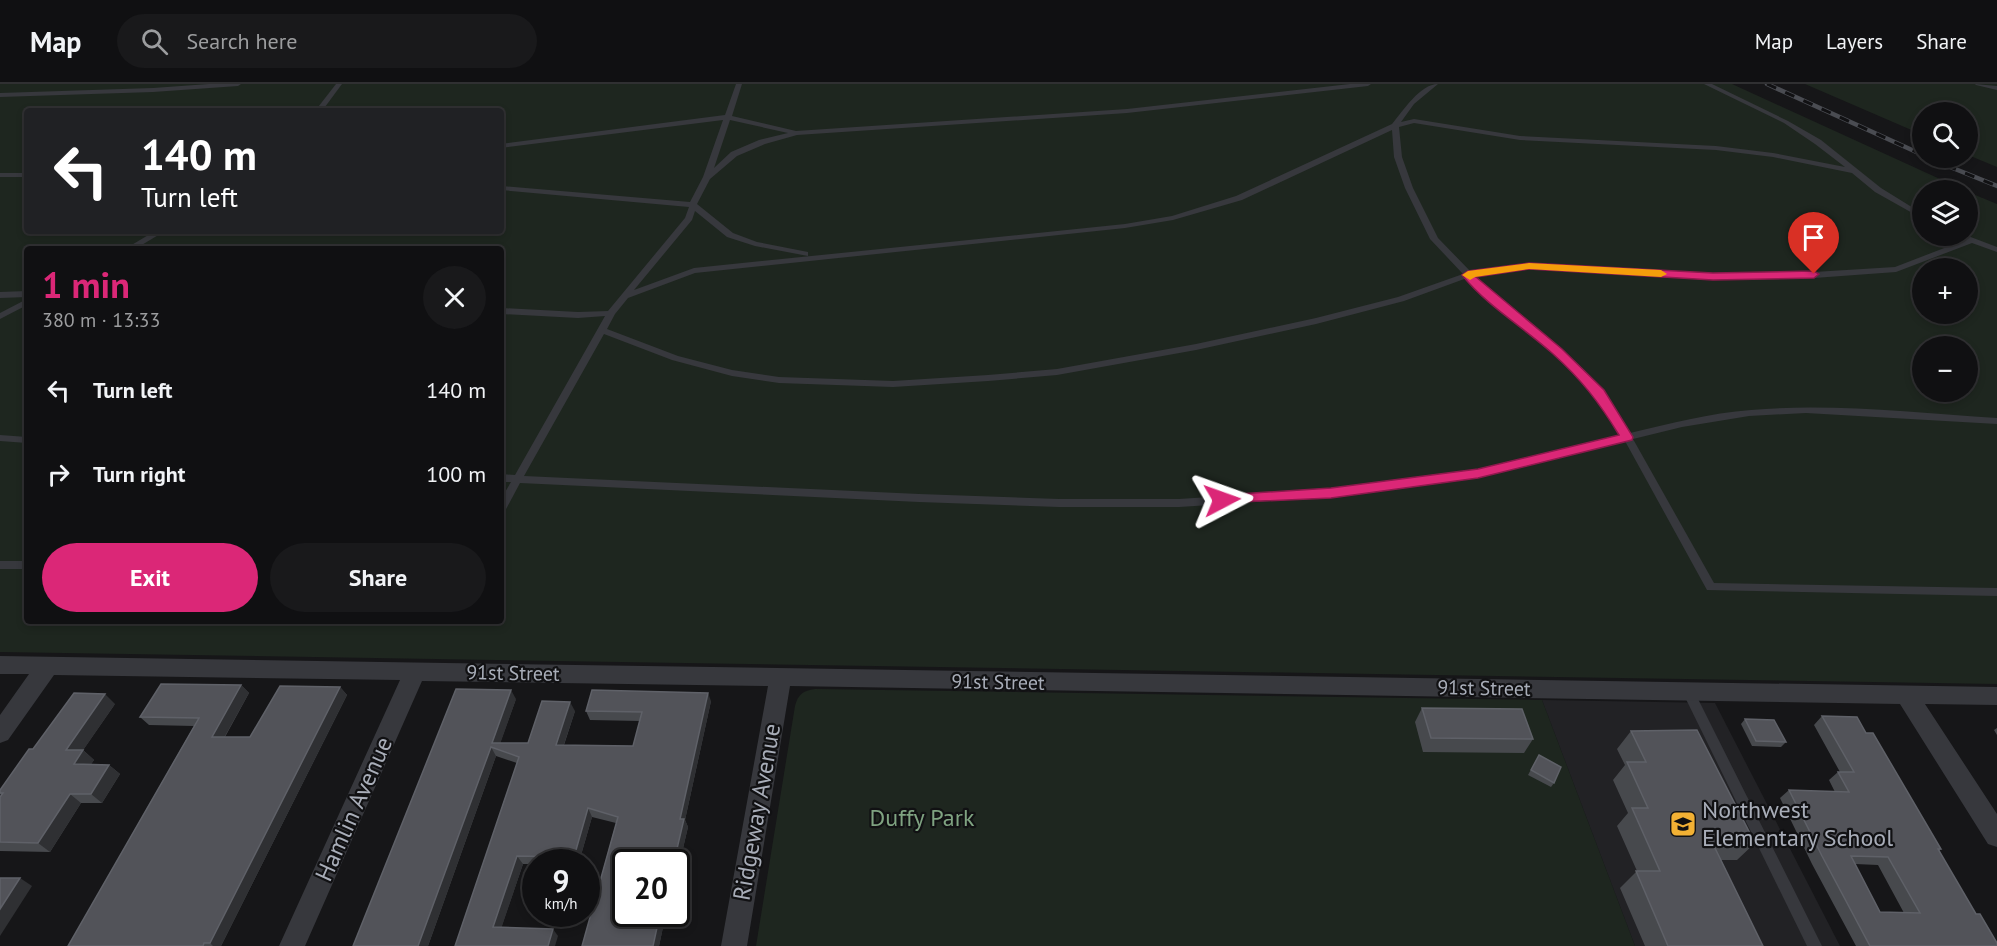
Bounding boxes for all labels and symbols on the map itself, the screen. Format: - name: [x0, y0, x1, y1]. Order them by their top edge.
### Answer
- pin: [1788, 212, 1839, 274]
- position arrow: [1190, 468, 1254, 532]
- street label: 91st Street: [466, 659, 560, 687]
- street label: 91st Street: [951, 668, 1045, 696]
- street label: 91st Street: [1437, 674, 1531, 702]
- street label: Ridgeway Avenue: [726, 721, 787, 903]
- street label: Hamlin Avenue: [308, 732, 399, 886]
- place label: Northwest Elementary School: [1702, 794, 1893, 853]
- park label: Duffy Park: [870, 802, 975, 833]
- school or university icon: Northwest Elementary School: [1668, 809, 1698, 839]
- speed limit sign: 20: [612, 849, 690, 927]

